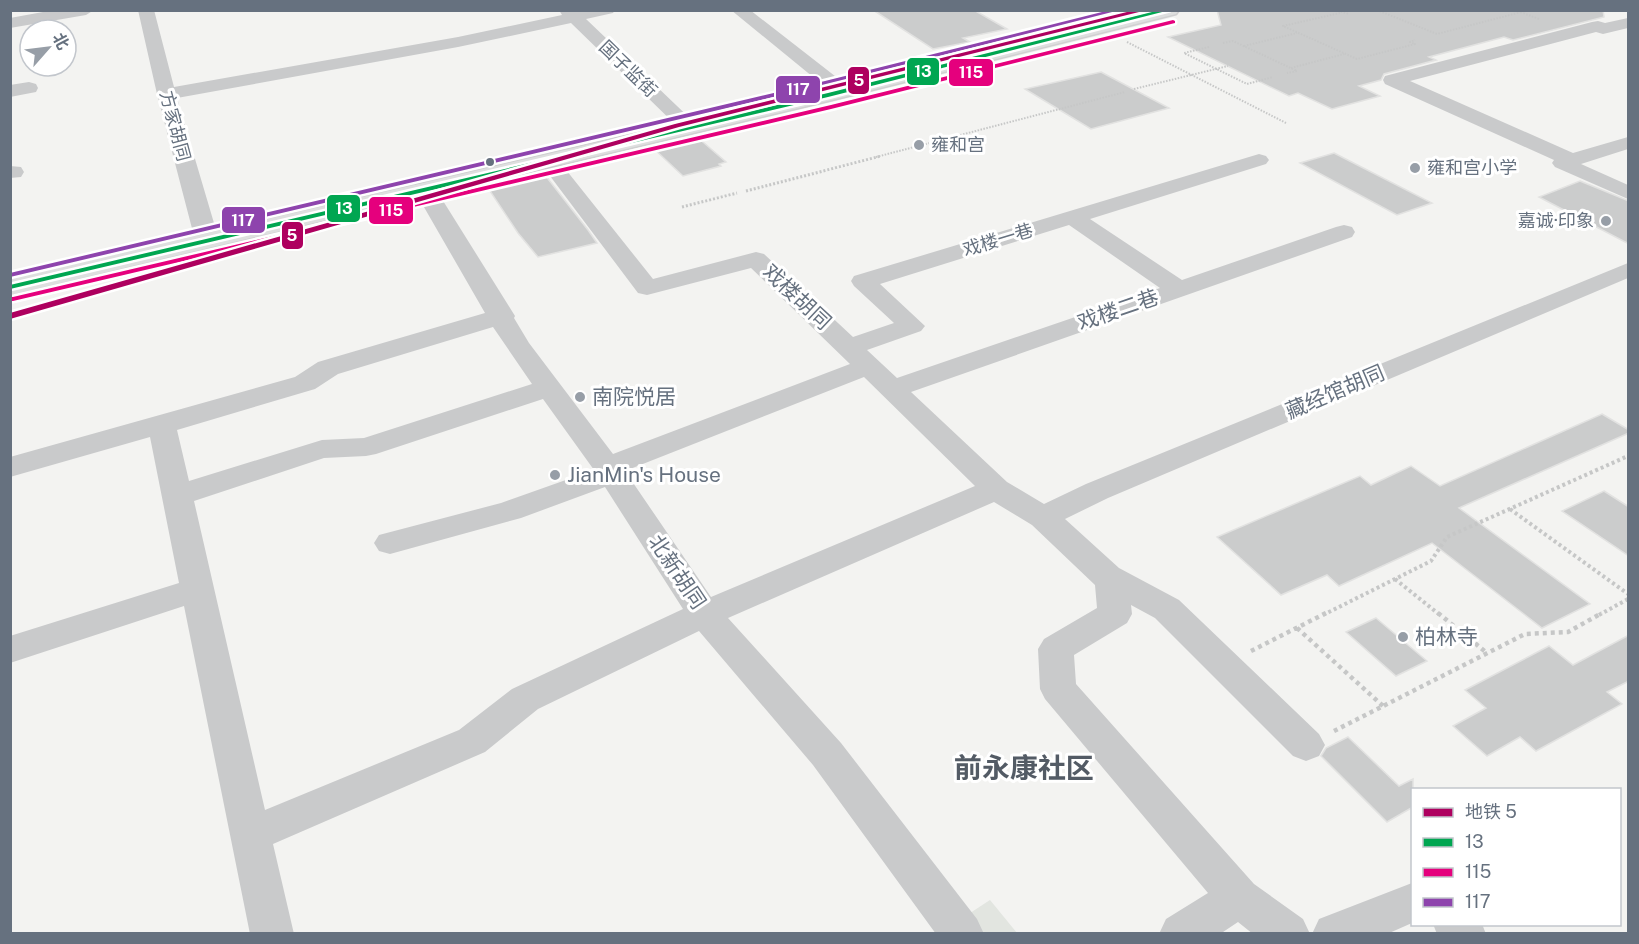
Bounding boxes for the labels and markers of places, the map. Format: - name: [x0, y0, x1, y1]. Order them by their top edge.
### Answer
- place label: 雍和宫: [931, 134, 985, 155]
- marker: 雍和宫: [912, 138, 926, 152]
- unlabelled marker: [484, 156, 496, 168]
- place label: 雍和宫小学: [1427, 157, 1517, 178]
- marker: 雍和宫小学: [1408, 161, 1422, 175]
- place label: 嘉诚·印象: [1518, 210, 1594, 231]
- marker: 嘉诚·印象: [1599, 214, 1613, 228]
- place label: 南院悦居: [592, 384, 676, 409]
- marker: 南院悦居: [573, 390, 587, 404]
- place label: JianMin's House: [567, 462, 721, 487]
- marker: JianMin's House: [548, 468, 562, 482]
- place label: 柏林寺: [1415, 624, 1478, 649]
- marker: 柏林寺: [1396, 630, 1410, 644]

